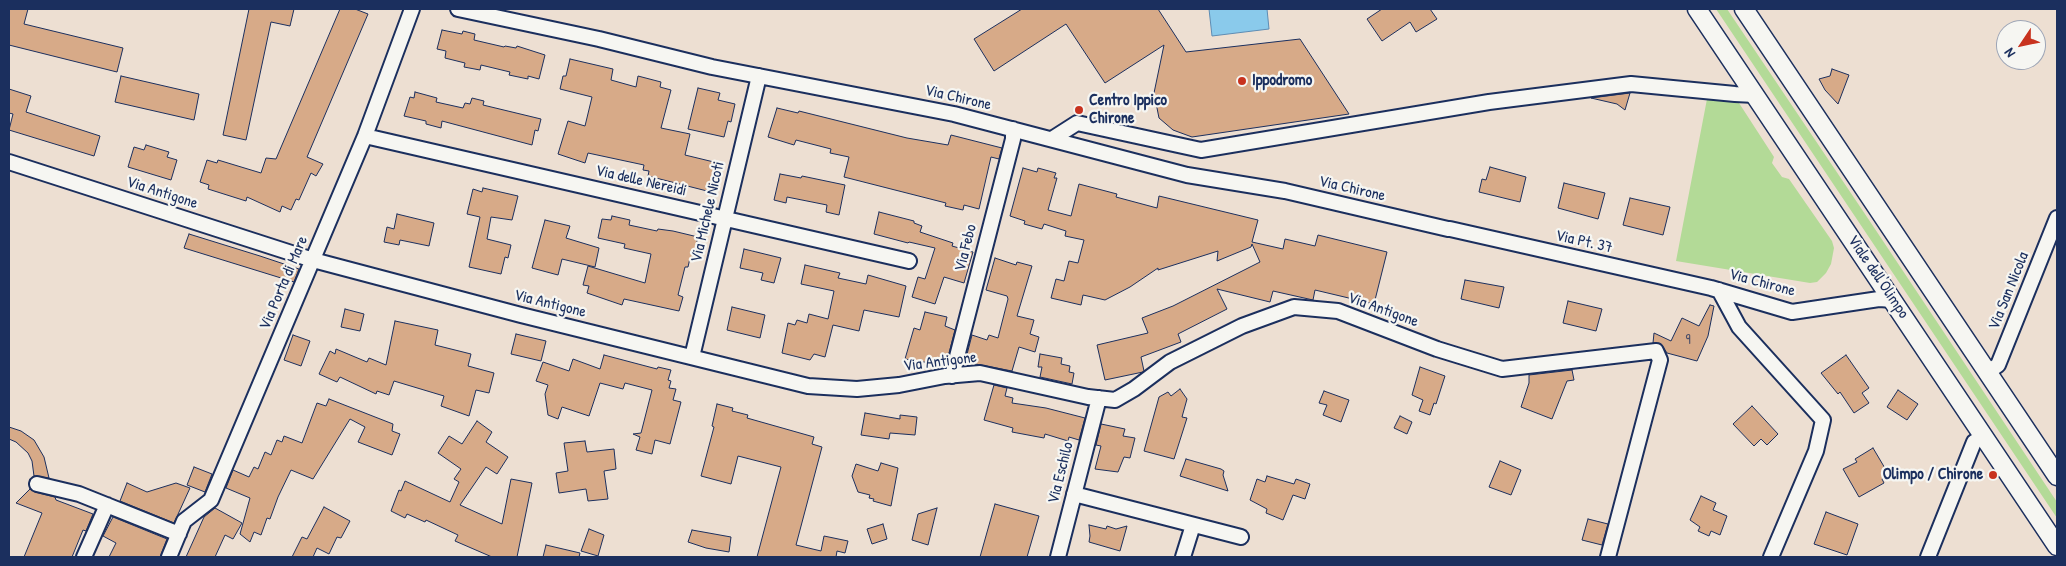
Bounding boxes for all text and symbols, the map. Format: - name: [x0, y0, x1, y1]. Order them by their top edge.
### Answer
- north arrow: [1996, 20, 2046, 70]
- text: N: [1999, 45, 2019, 62]
- place label: Ippodromo: [1252, 71, 1312, 91]
- marker: Ippodromo: [1236, 75, 1248, 87]
- street label: Via Chirone: [923, 81, 993, 115]
- place label: Centro Ippico Chirone: [1089, 91, 1167, 129]
- marker: Centro Ippico Chirone: [1073, 104, 1085, 116]
- street label: Via Michele Nicoti: [687, 160, 729, 264]
- street label: Via delle Nereidi: [594, 161, 688, 201]
- street label: Via Antigone: [124, 172, 200, 214]
- street label: Via Chirone: [1317, 172, 1387, 206]
- street label: Via Febo: [951, 222, 981, 274]
- street label: Via Pt. 37: [1554, 226, 1614, 258]
- street label: Viale dell'Olimpo: [1843, 232, 1913, 322]
- street label: Via Porta di Mare: [256, 233, 312, 333]
- street label: Via San Nicola: [1985, 249, 2033, 333]
- street label: Via Chirone: [1727, 265, 1797, 301]
- street label: Via Antigone: [512, 286, 588, 322]
- street label: Via Antigone: [1345, 288, 1421, 332]
- house number: 9: [1685, 332, 1691, 348]
- street label: Via Antigone: [902, 348, 978, 376]
- street label: Via Eschilo: [1044, 440, 1078, 506]
- place label: Olimpo / Chirone: [1883, 465, 1983, 485]
- marker: Olimpo / Chirone: [1987, 469, 1999, 481]

